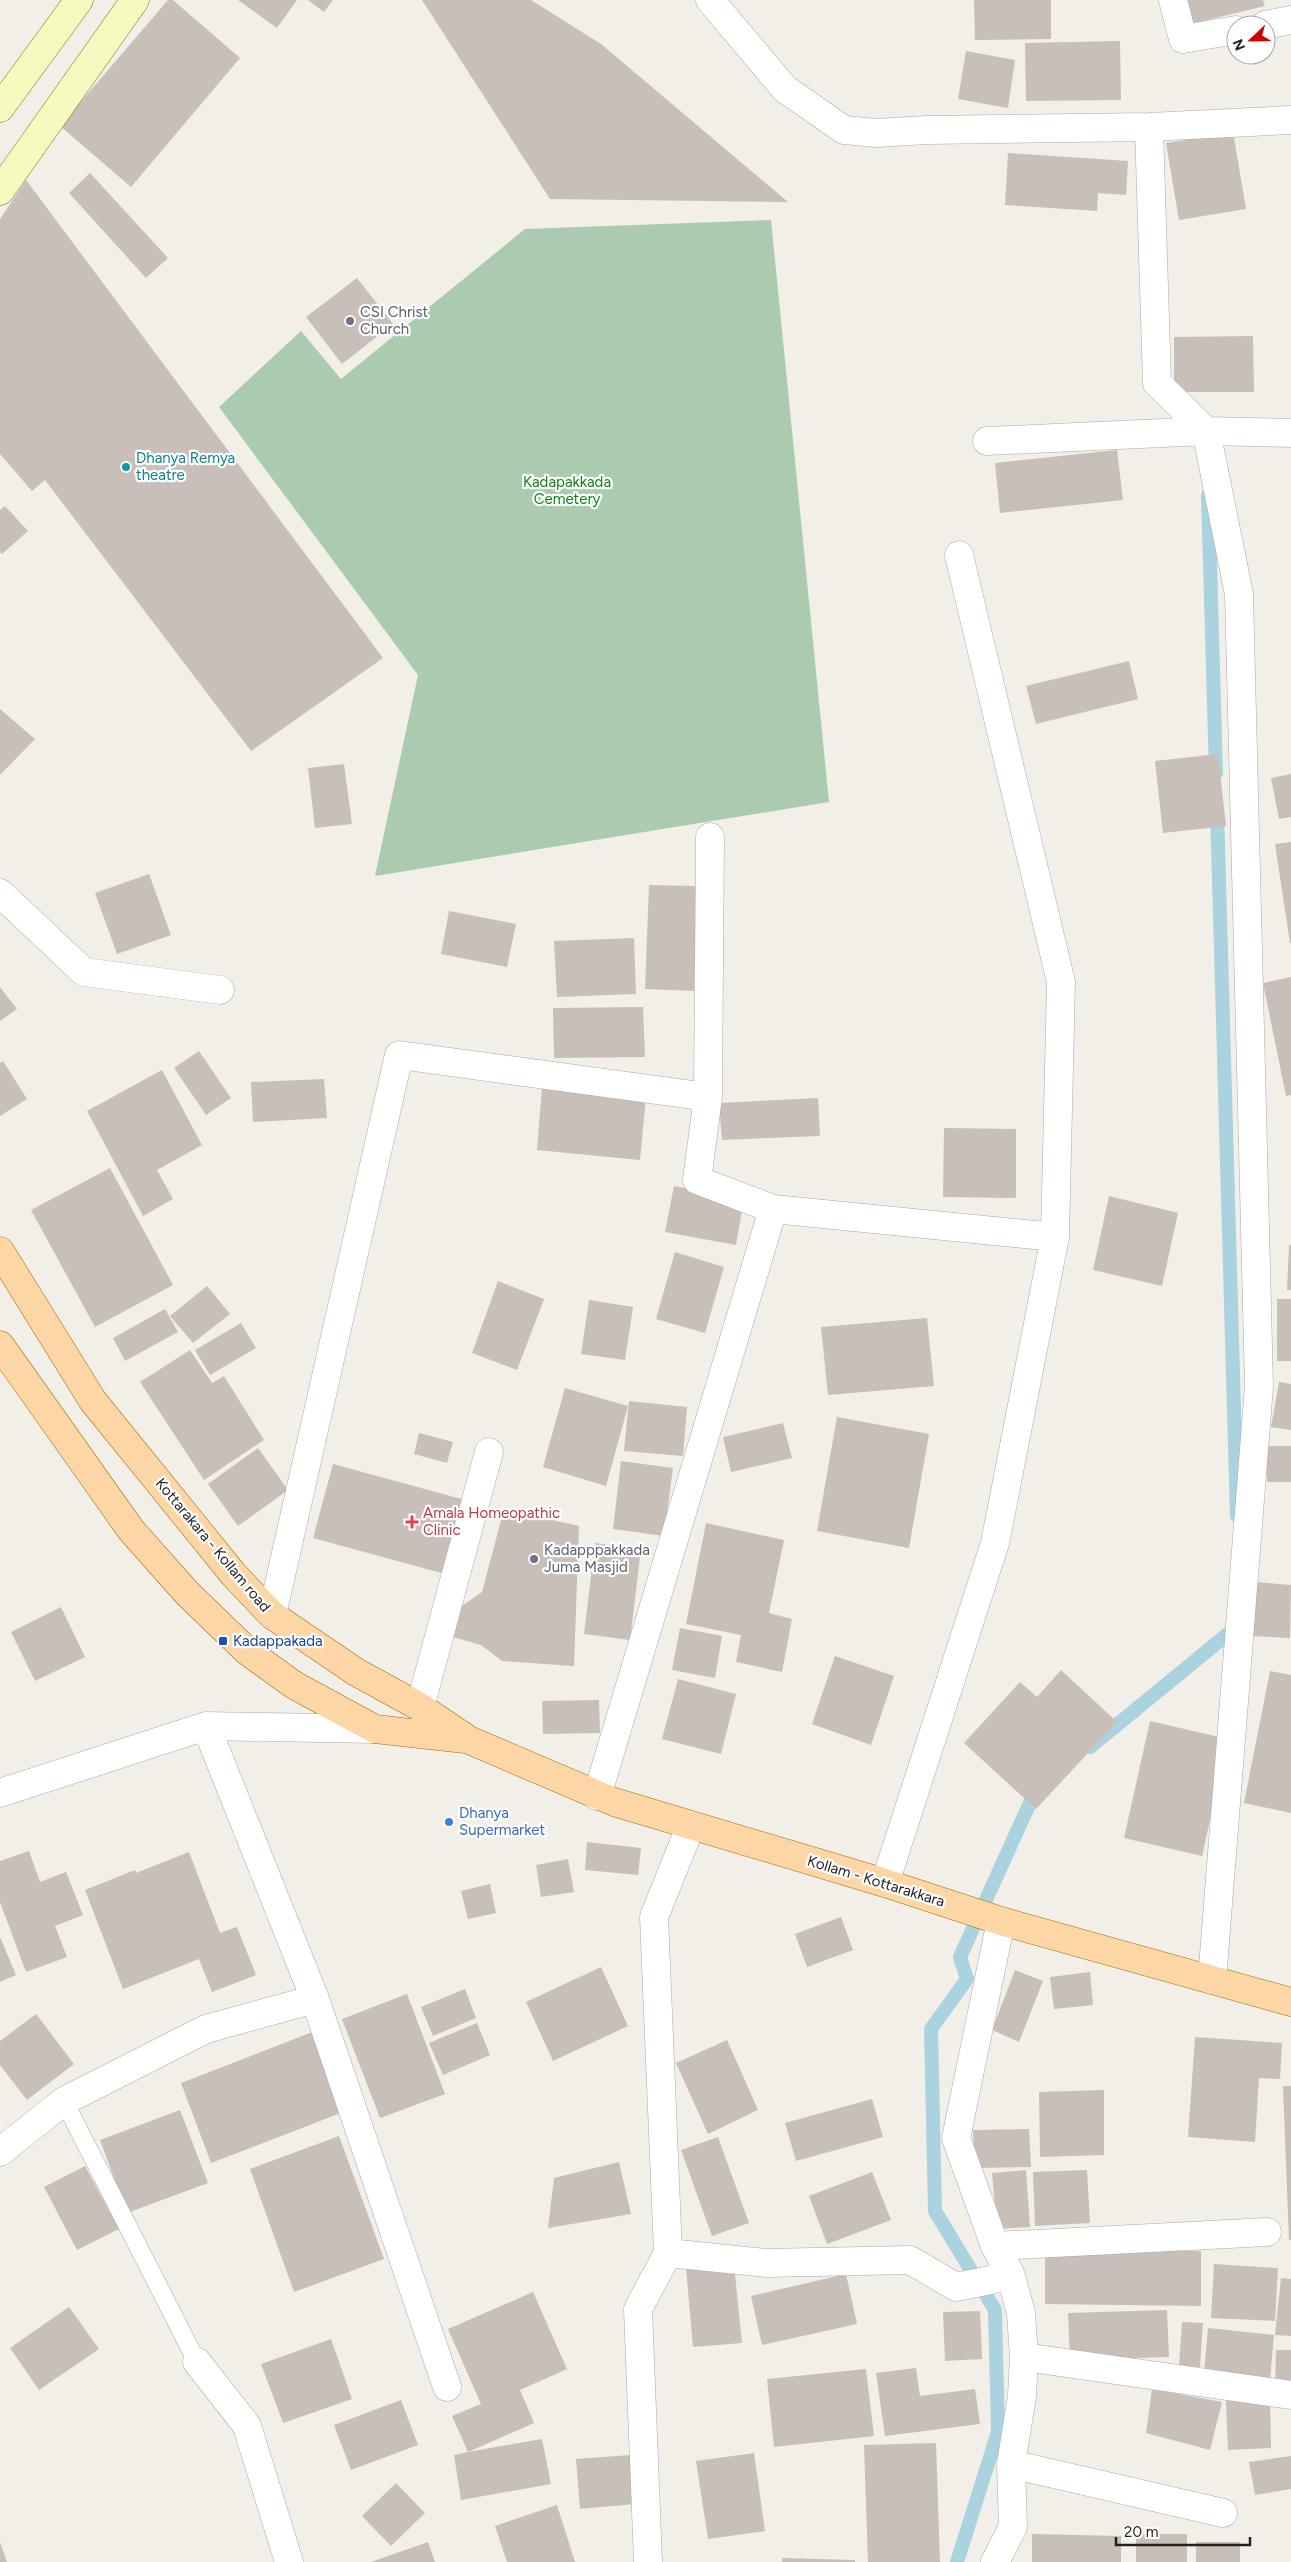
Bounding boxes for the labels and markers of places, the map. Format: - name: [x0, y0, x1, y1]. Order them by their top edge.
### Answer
- place label: CSI Christ Church: [360, 303, 429, 338]
- marker: CSI Christ Church: [344, 315, 356, 327]
- place label: Dhanya Remya theatre: [136, 449, 235, 484]
- marker: Dhanya Remya theatre: [120, 461, 132, 473]
- place label: Amala Homeopathic Clinic: [423, 1504, 560, 1539]
- marker: Amala Homeopathic Clinic: [405, 1515, 419, 1529]
- place label: Kadapppakkada Juma Masjid: [544, 1541, 650, 1576]
- marker: Kadapppakkada Juma Masjid: [528, 1553, 540, 1565]
- place label: Kadappakada: [233, 1632, 323, 1650]
- marker: Kadappakada: [217, 1635, 229, 1647]
- place label: Dhanya Supermarket: [459, 1804, 545, 1839]
- marker: Dhanya Supermarket: [443, 1816, 455, 1828]

